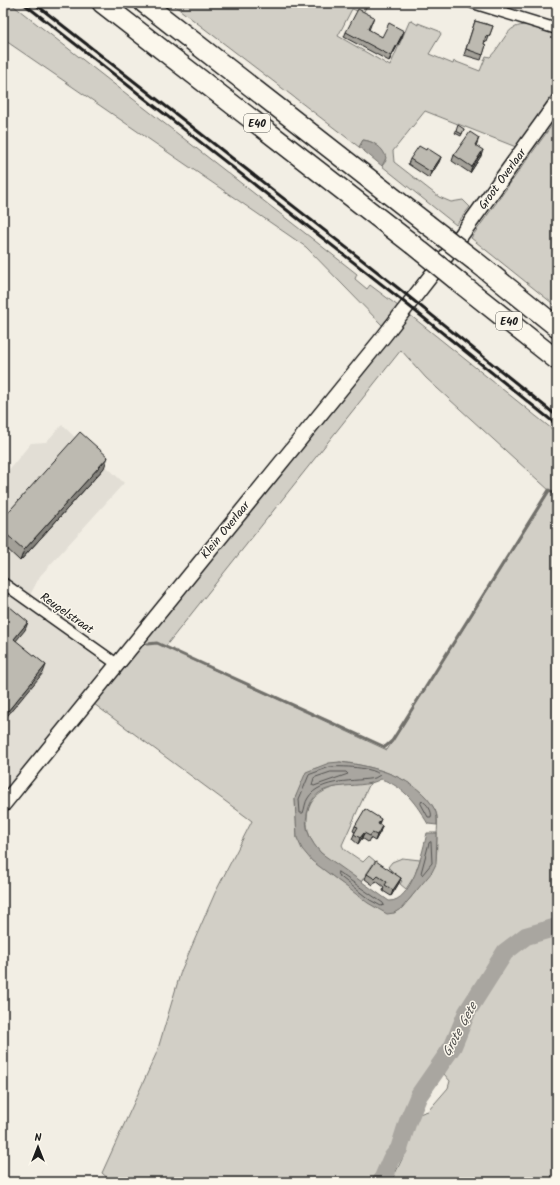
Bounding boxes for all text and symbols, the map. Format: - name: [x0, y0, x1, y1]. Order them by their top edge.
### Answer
- road number: E40: [244, 114, 270, 132]
- street label: Groot Overlaar: [474, 144, 532, 214]
- road number: E40: [496, 312, 522, 330]
- street label: Klein Overlaar: [196, 497, 255, 563]
- street label: Reugelstraat: [36, 588, 98, 639]
- water label: Grote Gete: [437, 998, 484, 1061]
- north arrow: [18, 1127, 58, 1167]
- text: N: [35, 1129, 42, 1147]

